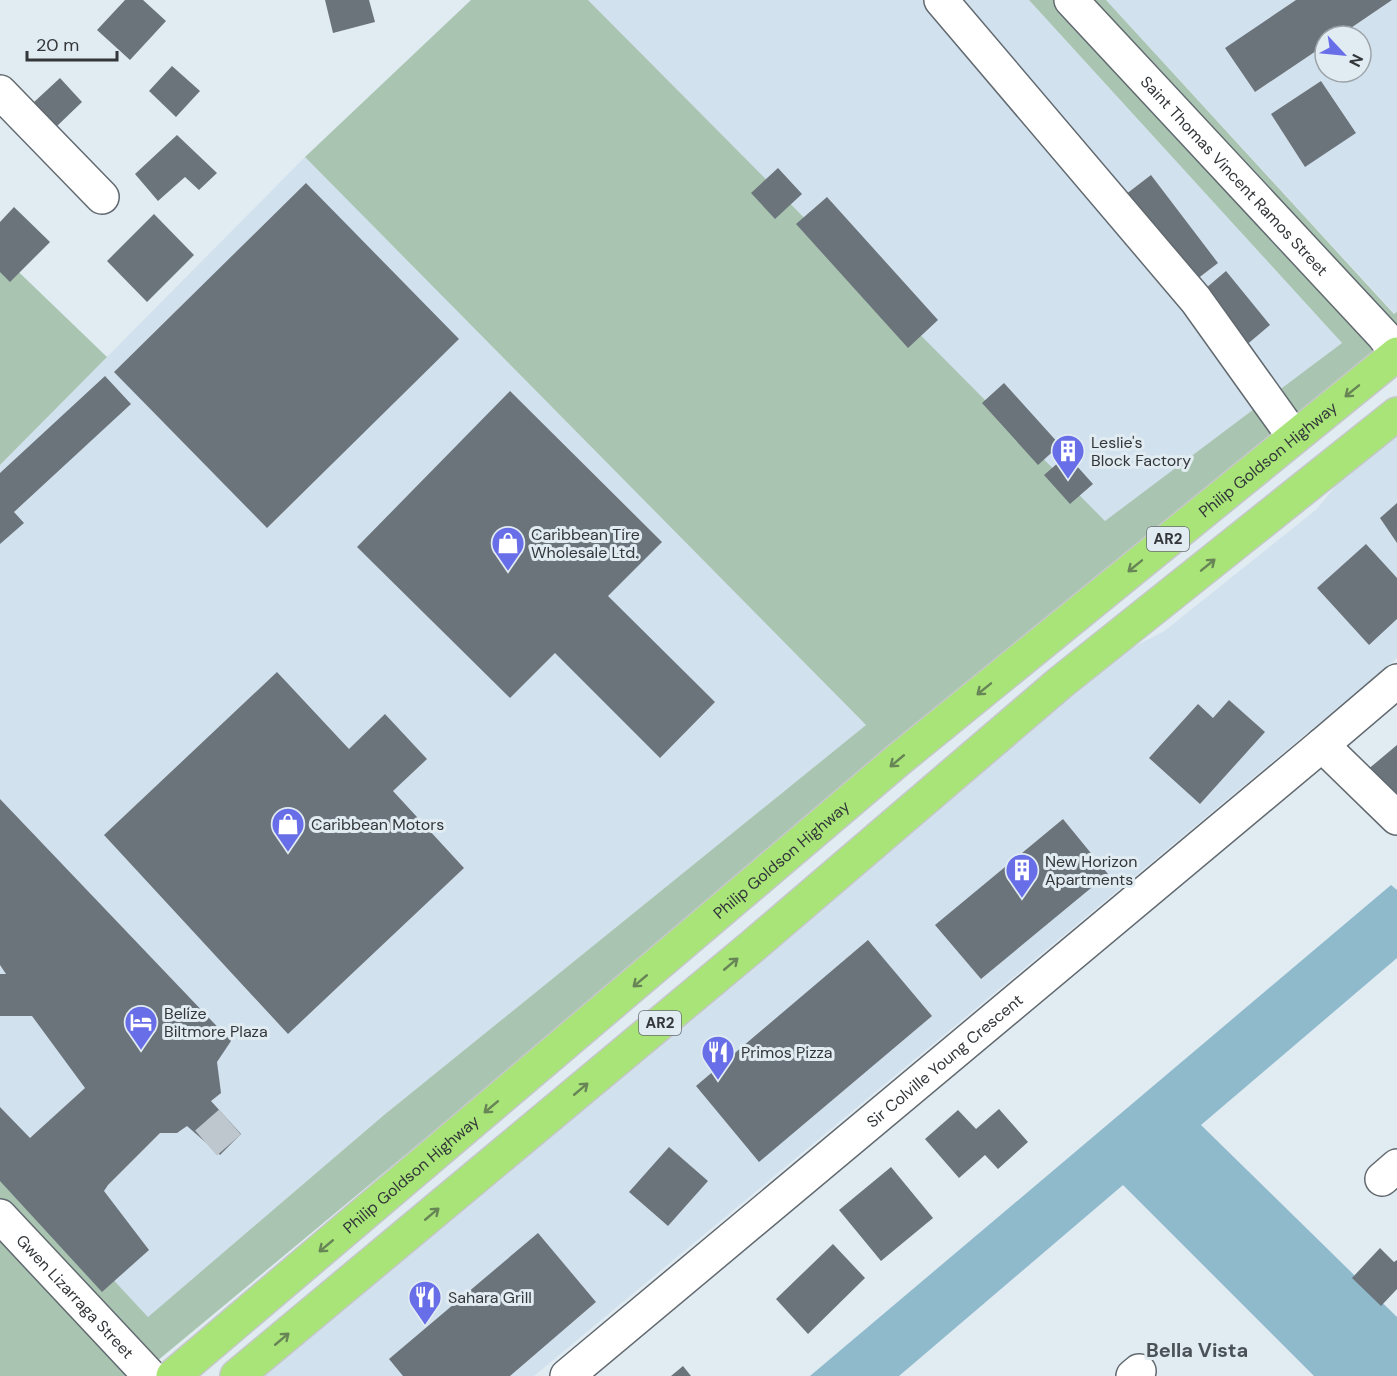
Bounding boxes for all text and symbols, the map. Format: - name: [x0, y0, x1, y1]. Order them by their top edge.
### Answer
- scale bar: [27, 24, 117, 62]
- north arrow: [1313, 24, 1373, 84]
- text: 20 m: [36, 33, 79, 57]
- text: N: [1344, 51, 1368, 70]
- street label: Saint Thomas Vincent Ramos Street: [1136, 72, 1332, 280]
- one-way arrow: [1344, 384, 1360, 397]
- street label: Philip Goldson Highway: [1195, 397, 1342, 522]
- place label: Leslie's Block Factory: [1091, 432, 1191, 471]
- building icon: Leslie's Block Factory: [1050, 433, 1086, 480]
- place label: Caribbean Tire Wholesale Ltd.: [531, 524, 640, 563]
- shop icon: Caribbean Tire Wholesale Ltd.: [490, 525, 526, 572]
- road number: AR2: [1147, 527, 1189, 551]
- one-way arrow: [1199, 559, 1215, 572]
- one-way arrow: [1127, 560, 1143, 573]
- one-way arrow: [976, 683, 992, 696]
- one-way arrow: [889, 755, 905, 768]
- street label: Philip Goldson Highway: [709, 796, 854, 924]
- shop icon: Caribbean Motors: [270, 806, 306, 853]
- place label: Caribbean Motors: [311, 814, 444, 835]
- place label: New Horizon Apartments: [1045, 851, 1137, 890]
- building icon: New Horizon Apartments: [1004, 852, 1040, 899]
- one-way arrow: [723, 957, 738, 971]
- one-way arrow: [632, 974, 648, 987]
- street label: Sir Colville Young Crescent: [862, 989, 1027, 1132]
- place label: Belize Biltmore Plaza: [164, 1003, 268, 1042]
- hotel icon: Belize Biltmore Plaza: [123, 1004, 159, 1051]
- road number: AR2: [639, 1011, 681, 1035]
- restaurant icon: Primos Pizza: [700, 1034, 736, 1081]
- place label: Primos Pizza: [741, 1042, 833, 1063]
- one-way arrow: [573, 1082, 589, 1095]
- one-way arrow: [484, 1100, 499, 1114]
- street label: Philip Goldson Highway: [339, 1110, 484, 1238]
- one-way arrow: [424, 1207, 440, 1220]
- street label: Gwen Lizarraga Street: [12, 1230, 138, 1363]
- one-way arrow: [319, 1239, 334, 1253]
- restaurant icon: Sahara Grill: [407, 1279, 443, 1326]
- place label: Sahara Grill: [448, 1287, 532, 1308]
- one-way arrow: [274, 1332, 290, 1345]
- district label: Bella Vista: [1146, 1337, 1248, 1363]

